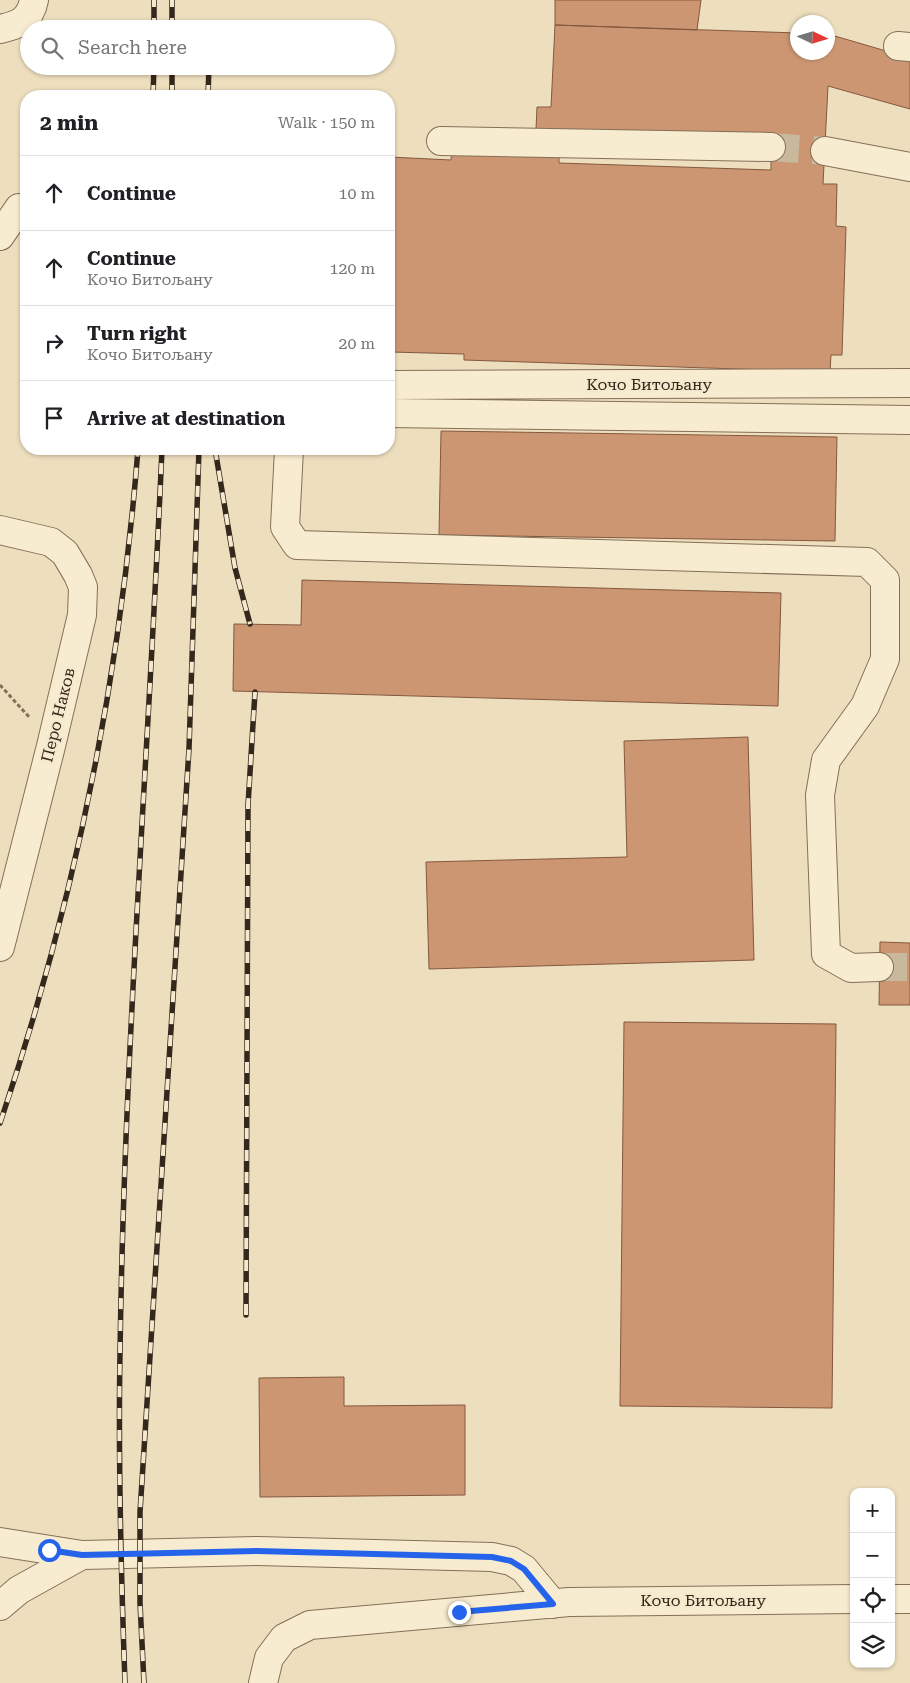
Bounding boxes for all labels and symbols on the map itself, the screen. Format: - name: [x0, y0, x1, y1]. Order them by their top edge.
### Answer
- north arrow: [790, 15, 835, 60]
- street label: Кочо Битољану: [586, 375, 712, 394]
- street label: Перо Наков: [37, 666, 79, 764]
- route start: [38, 1539, 61, 1562]
- street label: Кочо Битољану: [640, 1591, 766, 1610]
- route end: [448, 1601, 471, 1624]

